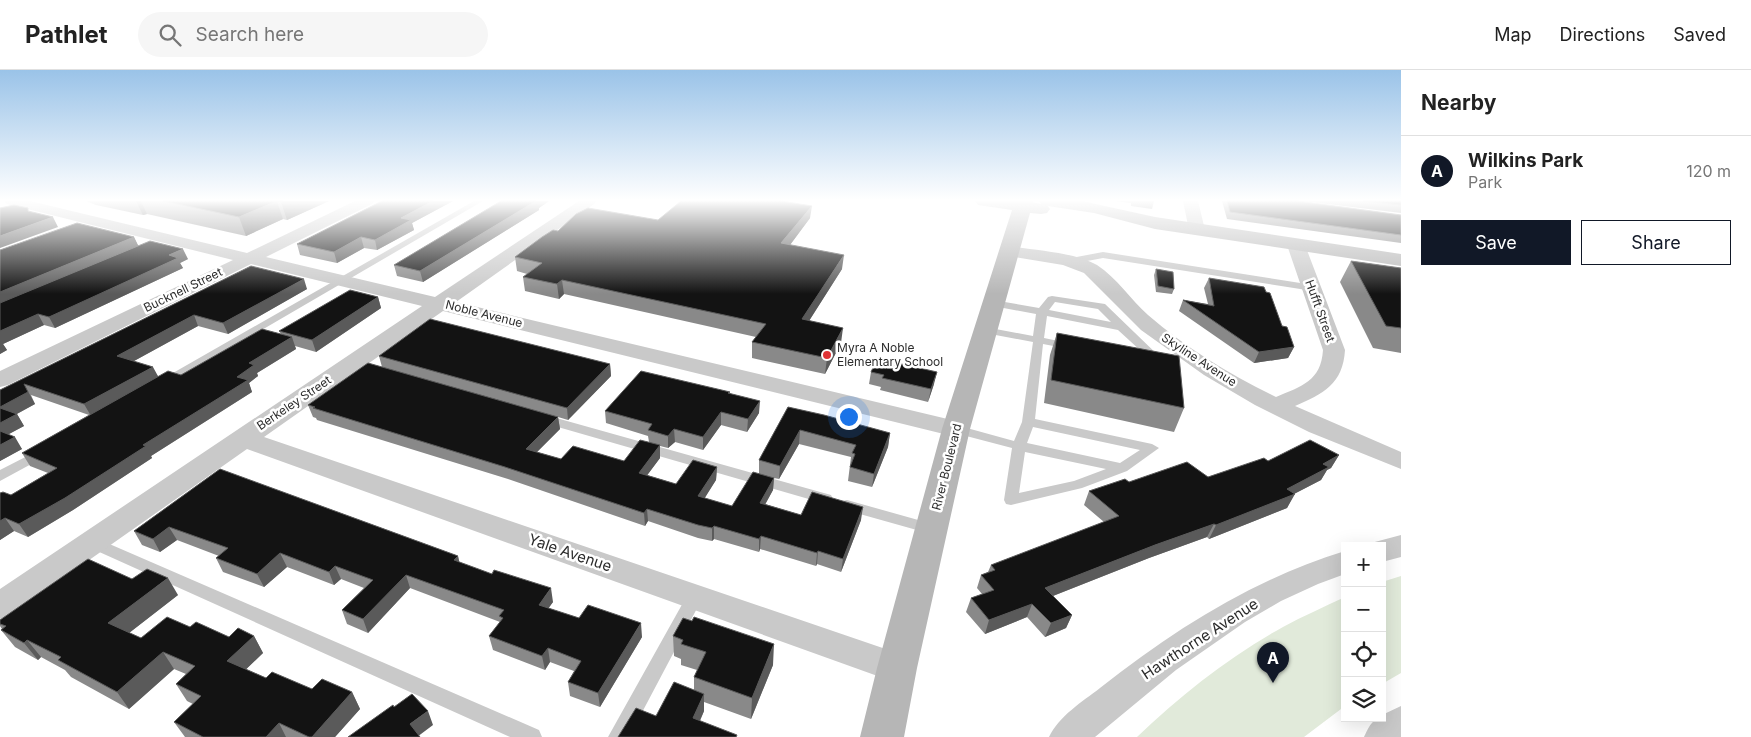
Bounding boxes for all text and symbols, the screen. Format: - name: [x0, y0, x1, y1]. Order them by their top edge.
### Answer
- search box: [138, 12, 488, 57]
- text: Pathlet: [25, 20, 108, 49]
- icon: search: [156, 21, 184, 49]
- text: Search here: [196, 23, 304, 46]
- text: Map: [1494, 24, 1532, 45]
- text: Directions: [1560, 24, 1645, 45]
- text: Saved: [1673, 24, 1726, 45]
- text: Nearby: [1421, 90, 1496, 115]
- text: Wilkins Park: [1468, 149, 1583, 172]
- text: A: [1431, 161, 1443, 181]
- text: 120 m: [1686, 161, 1731, 181]
- text: Park: [1468, 172, 1502, 192]
- button: Save: [1421, 220, 1571, 265]
- button: Share: [1581, 220, 1731, 265]
- street label: Bucknell Street: [141, 264, 225, 315]
- street label: Hufft Street: [1302, 278, 1339, 344]
- street label: Noble Avenue: [444, 297, 524, 330]
- street label: Skyline Avenue: [1159, 330, 1240, 389]
- place label: Myra A Noble Elementary School: [837, 340, 943, 369]
- marker: Myra A Noble Elementary School: [821, 349, 833, 361]
- street label: Berkeley Street: [254, 372, 334, 433]
- your location: [836, 404, 862, 430]
- street label: River Boulevard: [928, 422, 965, 512]
- street label: Yale Avenue: [526, 529, 614, 576]
- map controls: [1341, 542, 1386, 722]
- button: +: [1341, 542, 1386, 587]
- button: −: [1341, 587, 1386, 632]
- street label: Hawthorne Avenue: [1138, 594, 1262, 683]
- button: locate: [1341, 632, 1386, 677]
- pin: A: [1257, 642, 1289, 683]
- button: layers: [1341, 677, 1386, 722]

